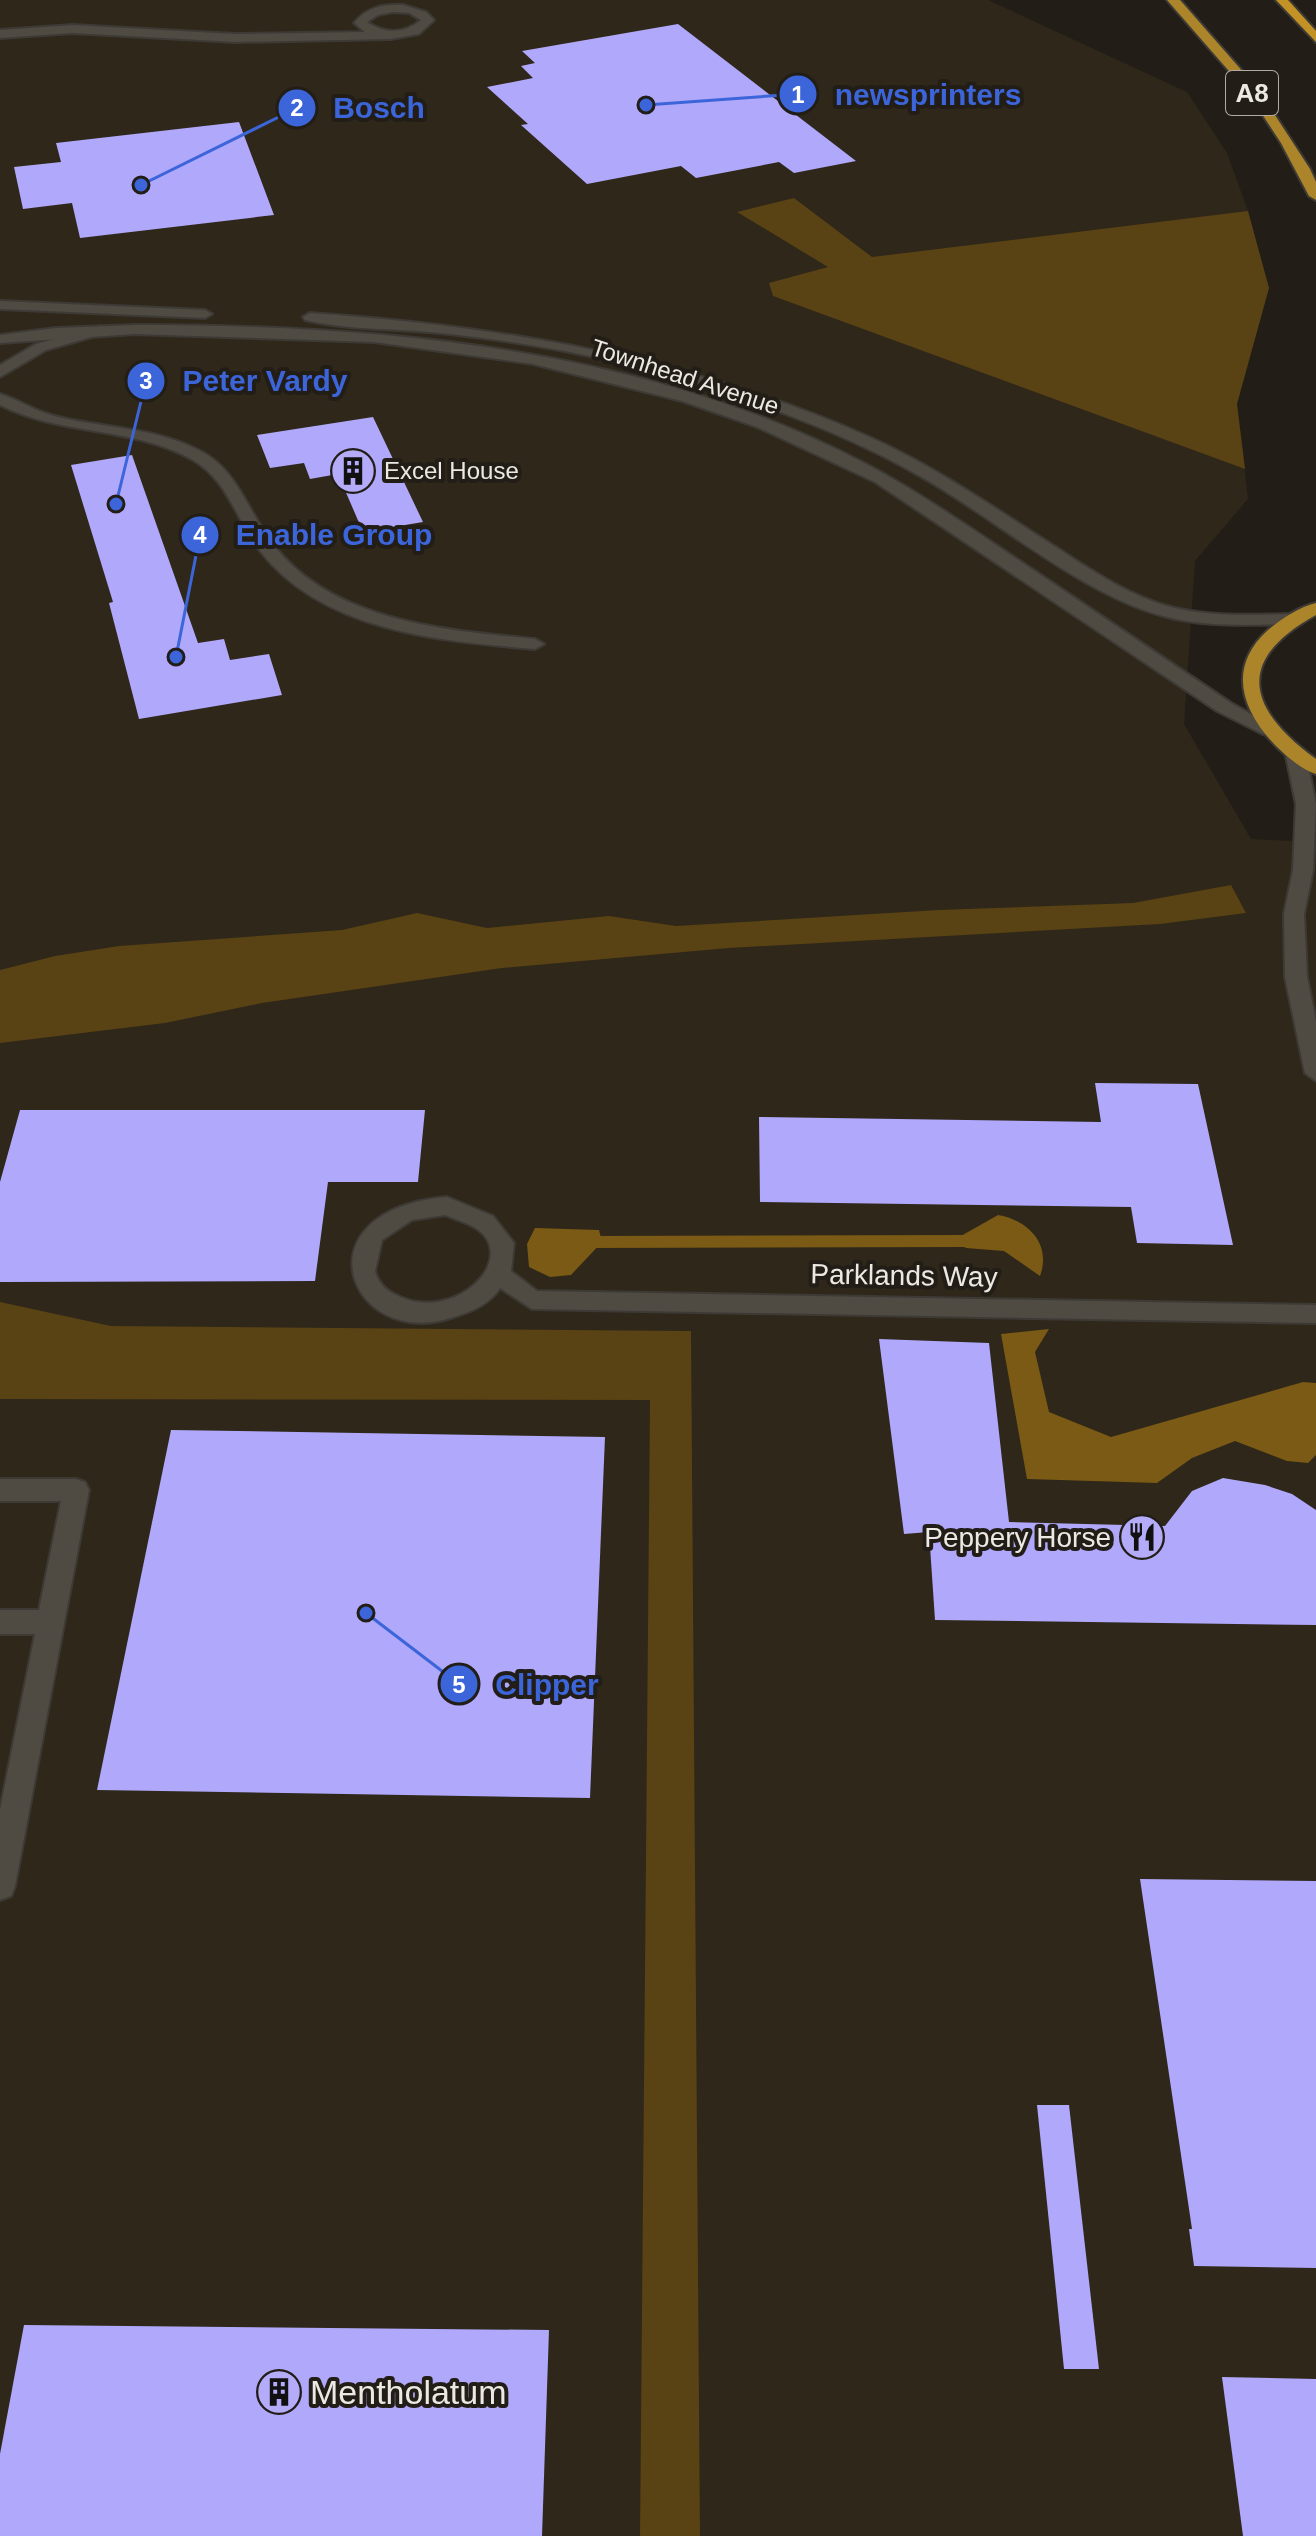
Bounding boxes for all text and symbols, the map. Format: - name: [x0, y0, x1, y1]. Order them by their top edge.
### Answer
- callout: newsprinters: [778, 67, 1037, 121]
- road number: A8: [1226, 71, 1278, 115]
- text: newsprinters: [835, 78, 1021, 111]
- callout: Bosch: [277, 81, 441, 135]
- text: 1: [791, 81, 805, 108]
- text: Bosch: [333, 91, 425, 124]
- text: 2: [290, 94, 304, 121]
- street label: Townhead Avenue: [588, 333, 782, 420]
- callout: Peter Vardy: [126, 354, 363, 408]
- text: Peter Vardy: [182, 364, 348, 397]
- text: 3: [139, 367, 153, 394]
- building icon: Excel House: [329, 447, 377, 495]
- place label: Excel House: [384, 457, 519, 484]
- callout: Enable Group: [180, 508, 449, 562]
- text: Enable Group: [236, 518, 432, 551]
- text: 4: [193, 521, 207, 548]
- street label: Parklands Way: [810, 1258, 998, 1293]
- restaurant icon: Peppery Horse: [1118, 1513, 1166, 1561]
- place label: Peppery Horse: [924, 1522, 1111, 1553]
- callout: Clipper: [439, 1657, 614, 1711]
- text: Clipper: [495, 1668, 599, 1701]
- text: 5: [452, 1671, 466, 1698]
- building icon: Mentholatum: [255, 2368, 303, 2416]
- place label: Mentholatum: [310, 2373, 507, 2411]

